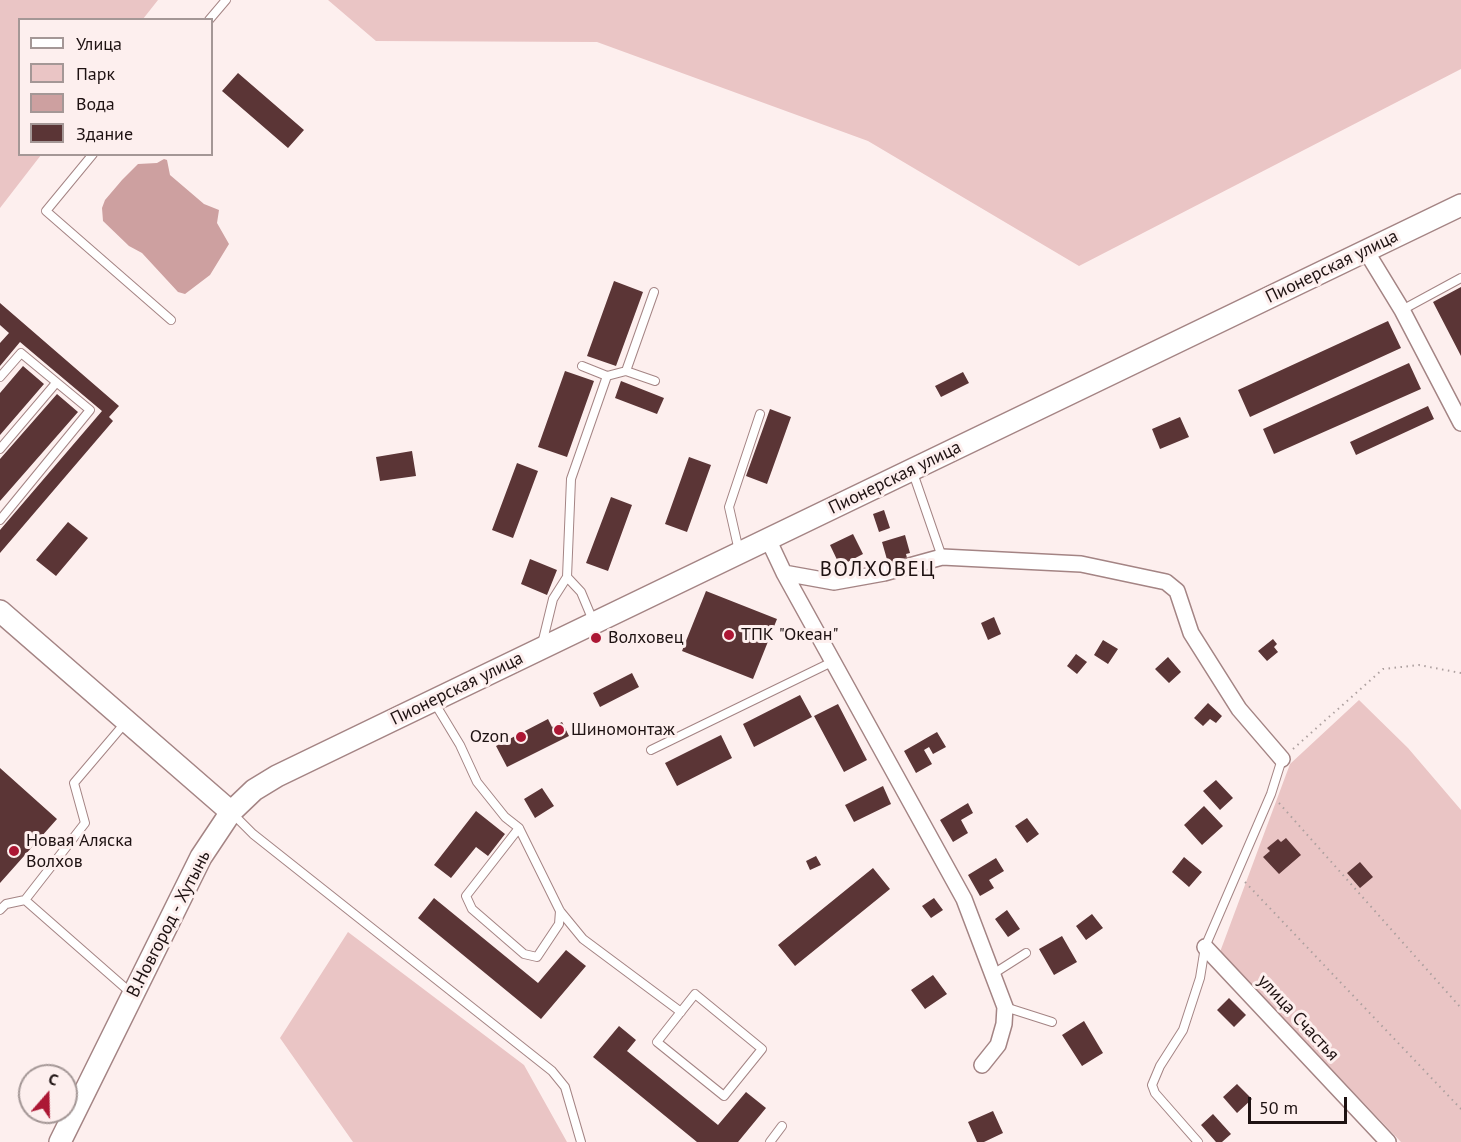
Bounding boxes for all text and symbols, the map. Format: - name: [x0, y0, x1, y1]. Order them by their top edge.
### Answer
- legend: [18, 18, 213, 156]
- text: Улица: [76, 32, 122, 55]
- text: Парк: [76, 62, 115, 85]
- text: Вода: [76, 92, 115, 115]
- text: Здание: [76, 122, 133, 145]
- street label: Пионерская улица: [1262, 226, 1402, 308]
- street label: Пионерская улица: [825, 437, 965, 519]
- district label: ВОЛХОВЕЦ: [820, 557, 936, 583]
- place label: ТПК "Океан": [741, 624, 838, 646]
- place label: Волховец: [608, 627, 684, 649]
- marker: ТПК "Океан": [722, 628, 736, 642]
- marker: Волховец: [589, 631, 603, 645]
- street label: Пионерская улица: [387, 648, 527, 730]
- place label: Шиномонтаж: [571, 719, 675, 741]
- marker: Шиномонтаж: [552, 723, 566, 737]
- place label: Ozon: [470, 726, 509, 748]
- marker: Ozon: [514, 730, 528, 744]
- place label: Новая Аляска Волхов: [26, 830, 133, 872]
- marker: Новая Аляска Волхов: [7, 844, 21, 858]
- street label: В.Новгород - Хутынь: [123, 847, 215, 1001]
- street label: улица Счастья: [1253, 970, 1343, 1066]
- north arrow: [18, 1064, 78, 1124]
- text: С: [46, 1068, 61, 1090]
- scale bar: [1251, 1085, 1350, 1123]
- text: 50 m: [1259, 1096, 1298, 1119]

